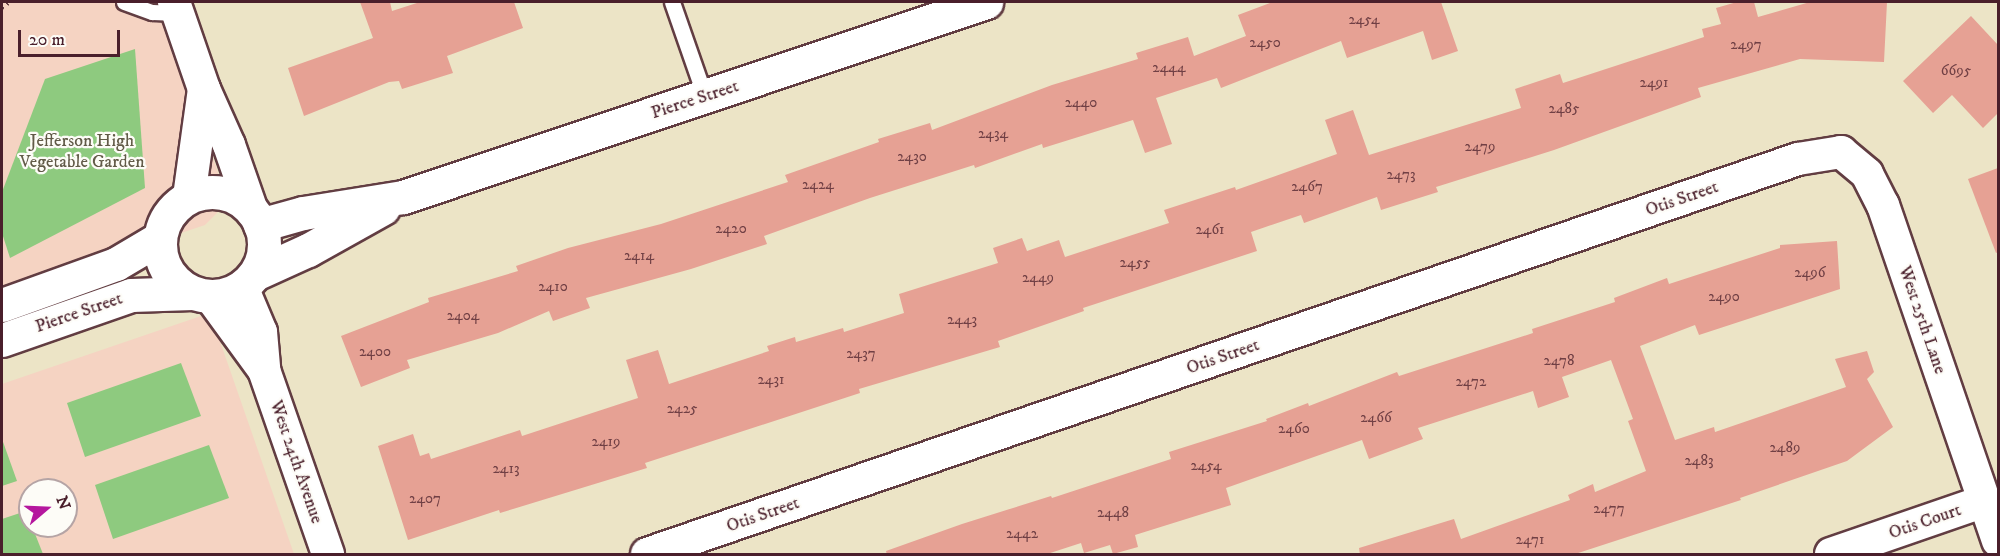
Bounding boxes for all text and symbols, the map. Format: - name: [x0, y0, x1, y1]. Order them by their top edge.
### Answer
- house number: 2454: [1348, 11, 1380, 29]
- scale bar: [21, 18, 123, 56]
- text: 20 m: [29, 29, 65, 51]
- house number: 2450: [1249, 34, 1281, 52]
- house number: 2497: [1730, 36, 1762, 54]
- house number: 2444: [1152, 59, 1186, 77]
- house number: 6695: [1941, 62, 1971, 80]
- house number: 2491: [1640, 74, 1668, 92]
- street label: Pierce Street: [648, 76, 742, 124]
- house number: 2440: [1065, 94, 1097, 112]
- house number: 2485: [1549, 100, 1579, 118]
- house number: 2434: [978, 125, 1008, 143]
- park label: Jefferson High Vegetable Garden: [19, 131, 145, 174]
- house number: 2479: [1465, 138, 1495, 156]
- house number: 2430: [897, 148, 927, 166]
- house number: 2473: [1386, 166, 1416, 184]
- house number: 2424: [802, 176, 834, 194]
- street label: Otis Street: [1643, 176, 1721, 222]
- house number: 2467: [1291, 178, 1323, 196]
- house number: 2420: [715, 220, 747, 238]
- house number: 2461: [1195, 221, 1225, 239]
- house number: 2414: [624, 247, 654, 265]
- house number: 2455: [1120, 254, 1150, 272]
- street label: West 25th Lane: [1893, 263, 1951, 377]
- house number: 2496: [1794, 264, 1826, 282]
- house number: 2449: [1022, 269, 1054, 287]
- house number: 2410: [538, 278, 568, 296]
- street label: Pierce Street: [33, 288, 125, 338]
- house number: 2490: [1708, 288, 1740, 306]
- house number: 2404: [447, 307, 479, 325]
- house number: 2443: [947, 311, 977, 329]
- street label: Otis Street: [1184, 334, 1262, 380]
- house number: 2400: [359, 343, 391, 361]
- house number: 2437: [846, 345, 876, 363]
- house number: 2478: [1544, 352, 1574, 370]
- house number: 2431: [757, 371, 785, 389]
- house number: 2472: [1456, 373, 1486, 391]
- street label: West 24th Avenue: [265, 398, 327, 526]
- house number: 2425: [667, 400, 697, 418]
- house number: 2466: [1360, 409, 1392, 427]
- house number: 2460: [1278, 420, 1310, 438]
- house number: 2419: [592, 433, 620, 451]
- house number: 2489: [1770, 439, 1800, 457]
- house number: 2483: [1684, 452, 1714, 470]
- house number: 2454: [1190, 457, 1222, 475]
- house number: 2413: [492, 460, 520, 478]
- north arrow: [18, 478, 78, 538]
- house number: 2407: [409, 490, 441, 508]
- street label: Otis Street: [724, 492, 802, 538]
- text: N: [52, 493, 75, 512]
- house number: 2477: [1593, 500, 1625, 518]
- street label: Otis Court: [1886, 500, 1964, 544]
- house number: 2448: [1097, 504, 1129, 522]
- house number: 2442: [1006, 525, 1038, 543]
- house number: 2471: [1516, 531, 1544, 549]

